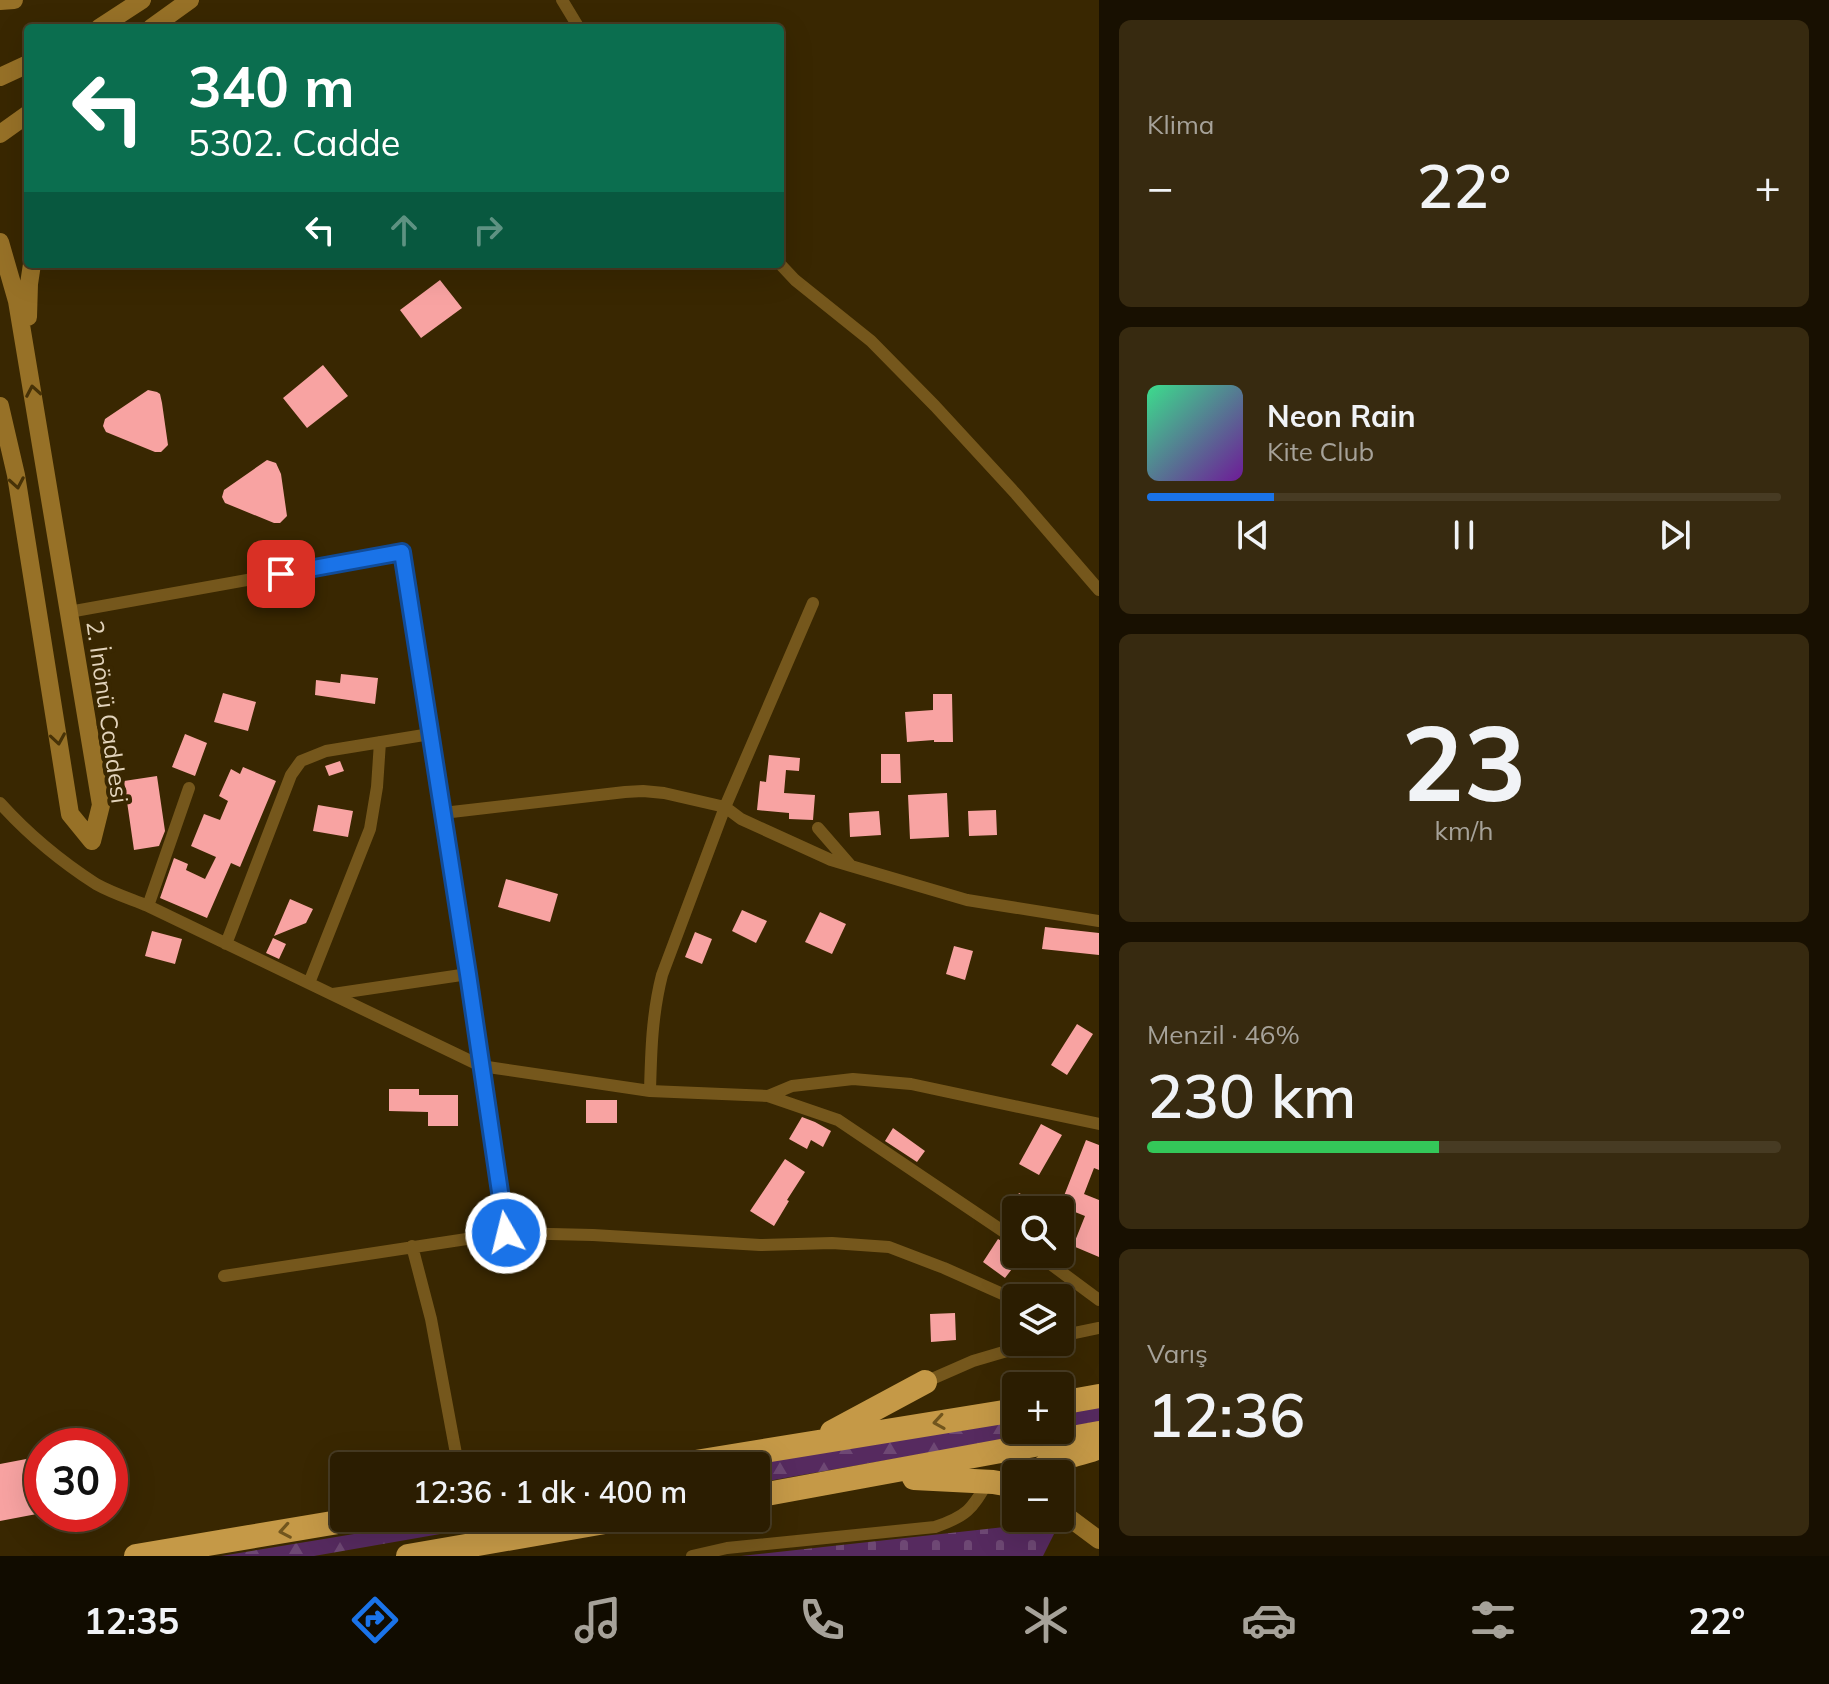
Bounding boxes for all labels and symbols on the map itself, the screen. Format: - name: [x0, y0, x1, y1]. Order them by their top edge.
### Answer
- one-way arrow: [25, 384, 42, 398]
- one-way arrow: [7, 476, 24, 489]
- pin: [247, 540, 315, 608]
- street label: 2. İnönü Caddesi: [80, 619, 136, 805]
- one-way arrow: [49, 733, 66, 746]
- position arrow: [464, 1191, 548, 1275]
- one-way arrow: [932, 1413, 946, 1430]
- speed limit sign: 30: [24, 1428, 128, 1532]
- one-way arrow: [278, 1522, 292, 1539]

